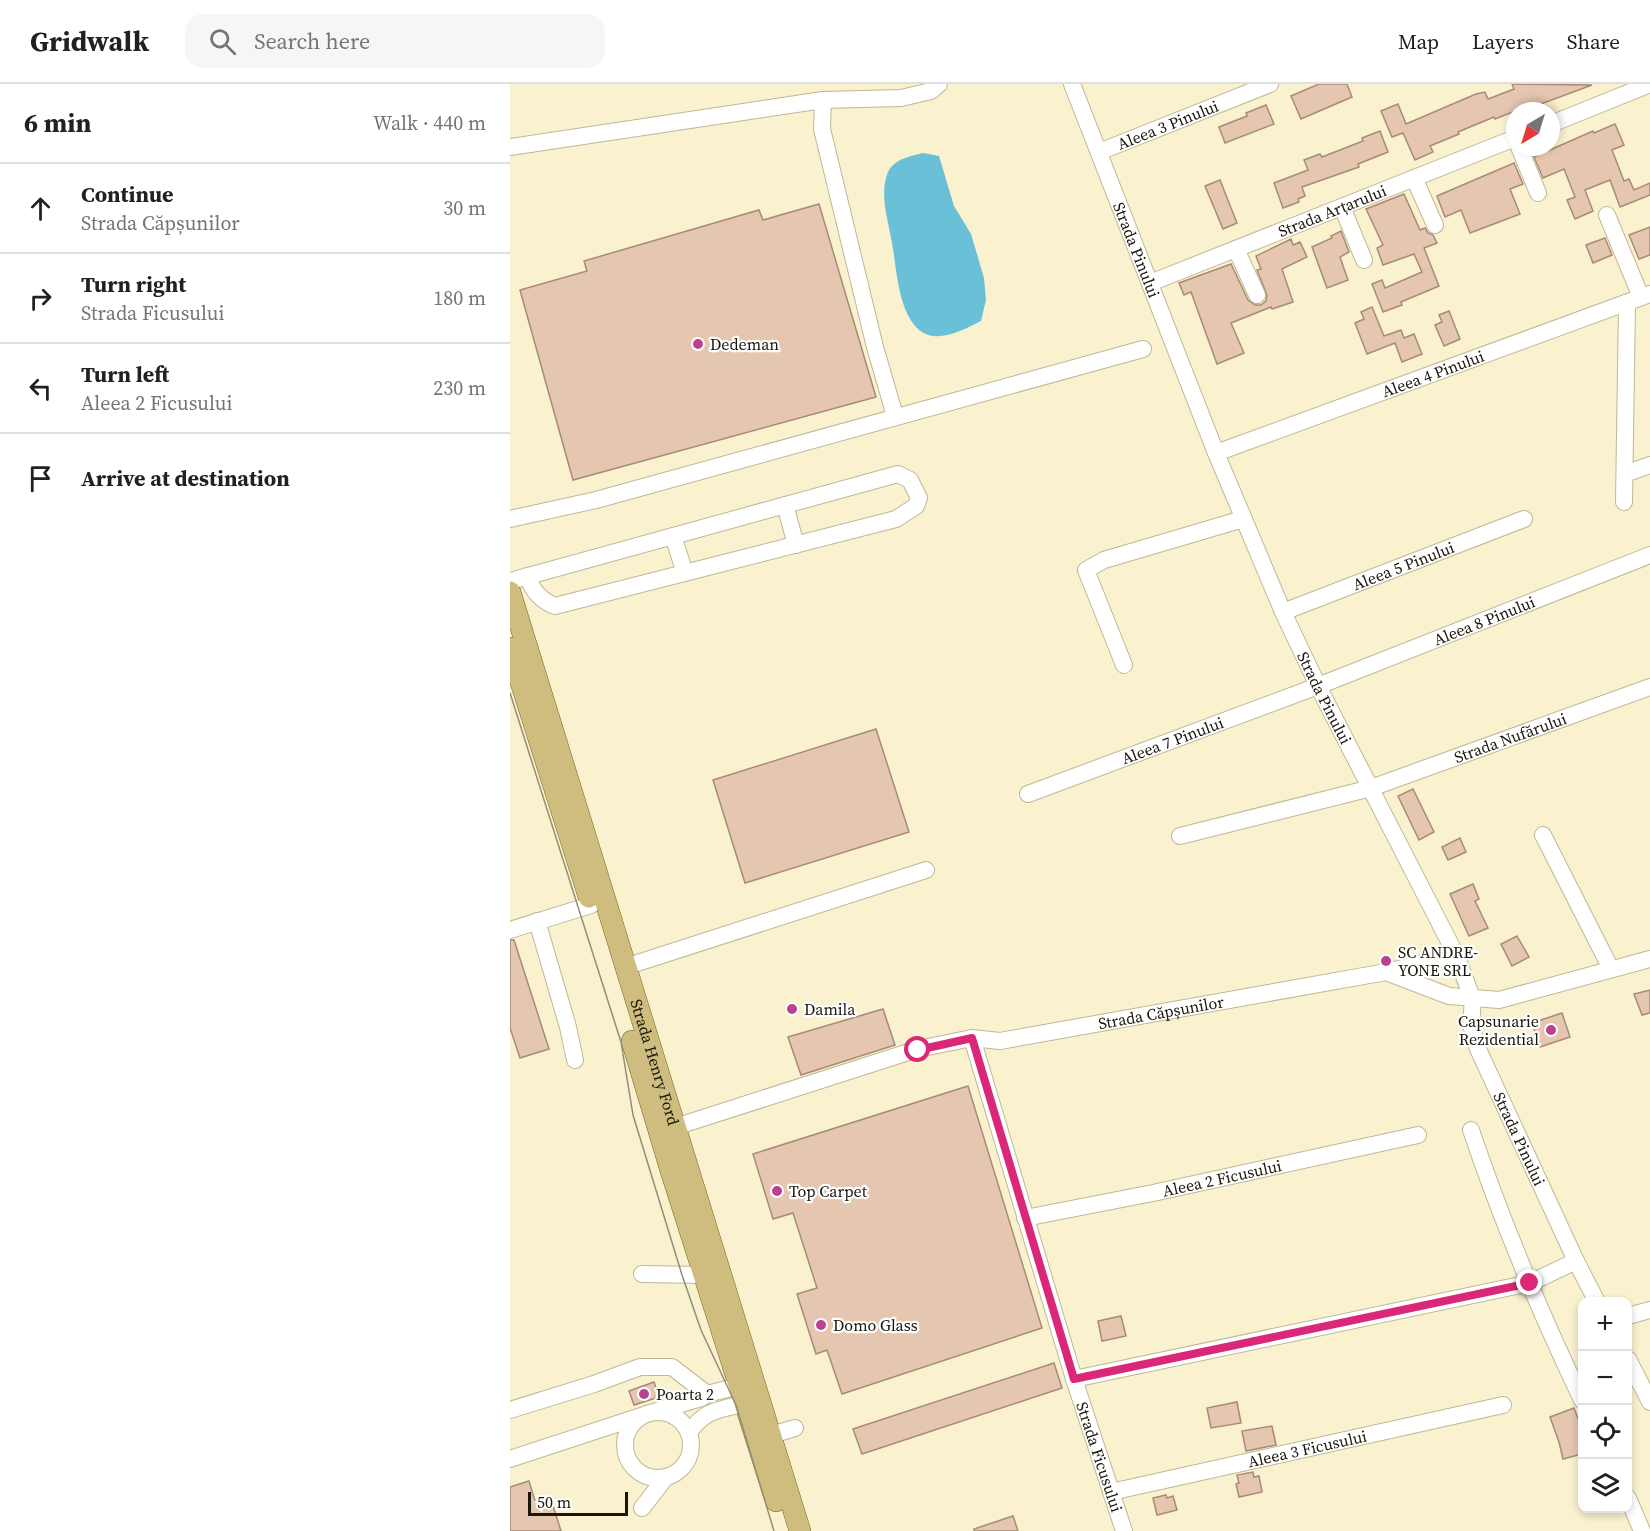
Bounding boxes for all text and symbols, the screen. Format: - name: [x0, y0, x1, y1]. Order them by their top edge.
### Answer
- search box: [185, 14, 605, 68]
- text: Gridwalk: [30, 22, 149, 60]
- icon: search: [206, 25, 239, 58]
- text: Search here: [254, 26, 370, 56]
- text: Map: [1398, 27, 1439, 56]
- text: Layers: [1472, 27, 1534, 56]
- text: Share: [1567, 27, 1620, 56]
- street label: Aleea 3 Pinului: [1114, 95, 1222, 155]
- north arrow: [1506, 102, 1560, 156]
- text: 6 min: [24, 105, 91, 141]
- text: Walk · 440 m: [373, 109, 486, 137]
- text: Continue: [81, 179, 174, 209]
- street label: Strada Arțarului: [1275, 179, 1390, 242]
- icon: ahead: [24, 192, 57, 225]
- text: 30 m: [443, 194, 486, 222]
- street label: Strada Pinului: [1108, 199, 1165, 301]
- text: Strada Căpșunilor: [81, 209, 240, 237]
- text: Turn right: [81, 269, 186, 299]
- icon: right: [24, 282, 57, 315]
- text: 180 m: [433, 284, 486, 312]
- text: Strada Ficusului: [81, 299, 224, 327]
- place label: Dedeman: [710, 333, 779, 355]
- marker: Dedeman: [691, 337, 705, 351]
- street label: Aleea 4 Pinului: [1379, 345, 1487, 402]
- text: Turn left: [81, 359, 169, 389]
- icon: left: [24, 372, 57, 405]
- text: 230 m: [433, 374, 486, 402]
- text: Aleea 2 Ficusului: [81, 389, 232, 417]
- icon: arrive: [24, 462, 57, 495]
- text: Arrive at destination: [81, 463, 290, 493]
- street label: Aleea 5 Pinului: [1349, 536, 1458, 595]
- street label: Aleea 8 Pinului: [1430, 590, 1538, 650]
- street label: Strada Pinului: [1292, 648, 1357, 748]
- street label: Strada Nufărului: [1451, 707, 1570, 768]
- street label: Aleea 7 Pinului: [1118, 711, 1227, 769]
- place label: SC ANDRE- YONE SRL: [1398, 941, 1478, 981]
- marker: SC ANDRE- YONE SRL: [1379, 954, 1393, 968]
- street label: Strada Căpșunilor: [1096, 990, 1226, 1034]
- street label: Strada Henry Ford: [625, 996, 685, 1128]
- place label: Damila: [804, 998, 856, 1020]
- marker: Damila: [785, 1002, 799, 1016]
- place label: Capsunarie Rezidential: [1458, 1010, 1539, 1050]
- marker: Capsunarie Rezidential: [1544, 1023, 1558, 1037]
- route start: [904, 1036, 930, 1062]
- street label: Strada Pinului: [1488, 1088, 1551, 1189]
- street label: Aleea 2 Ficusului: [1160, 1154, 1284, 1202]
- place label: Top Carpet: [789, 1180, 868, 1202]
- marker: Top Carpet: [770, 1184, 784, 1198]
- route end: [1516, 1269, 1542, 1295]
- map controls: [1578, 1297, 1632, 1513]
- button: +: [1578, 1297, 1632, 1351]
- place label: Domo Glass: [833, 1314, 918, 1336]
- marker: Domo Glass: [814, 1318, 828, 1332]
- button: −: [1578, 1351, 1632, 1405]
- place label: Poarta 2: [656, 1383, 714, 1405]
- marker: Poarta 2: [637, 1387, 651, 1401]
- street label: Strada Ficusului: [1071, 1399, 1128, 1515]
- button: locate: [1578, 1405, 1632, 1459]
- street label: Aleea 3 Ficusului: [1246, 1425, 1369, 1472]
- button: layers: [1578, 1459, 1632, 1513]
- scale bar: [528, 1489, 628, 1516]
- text: 50 m: [537, 1491, 571, 1513]

